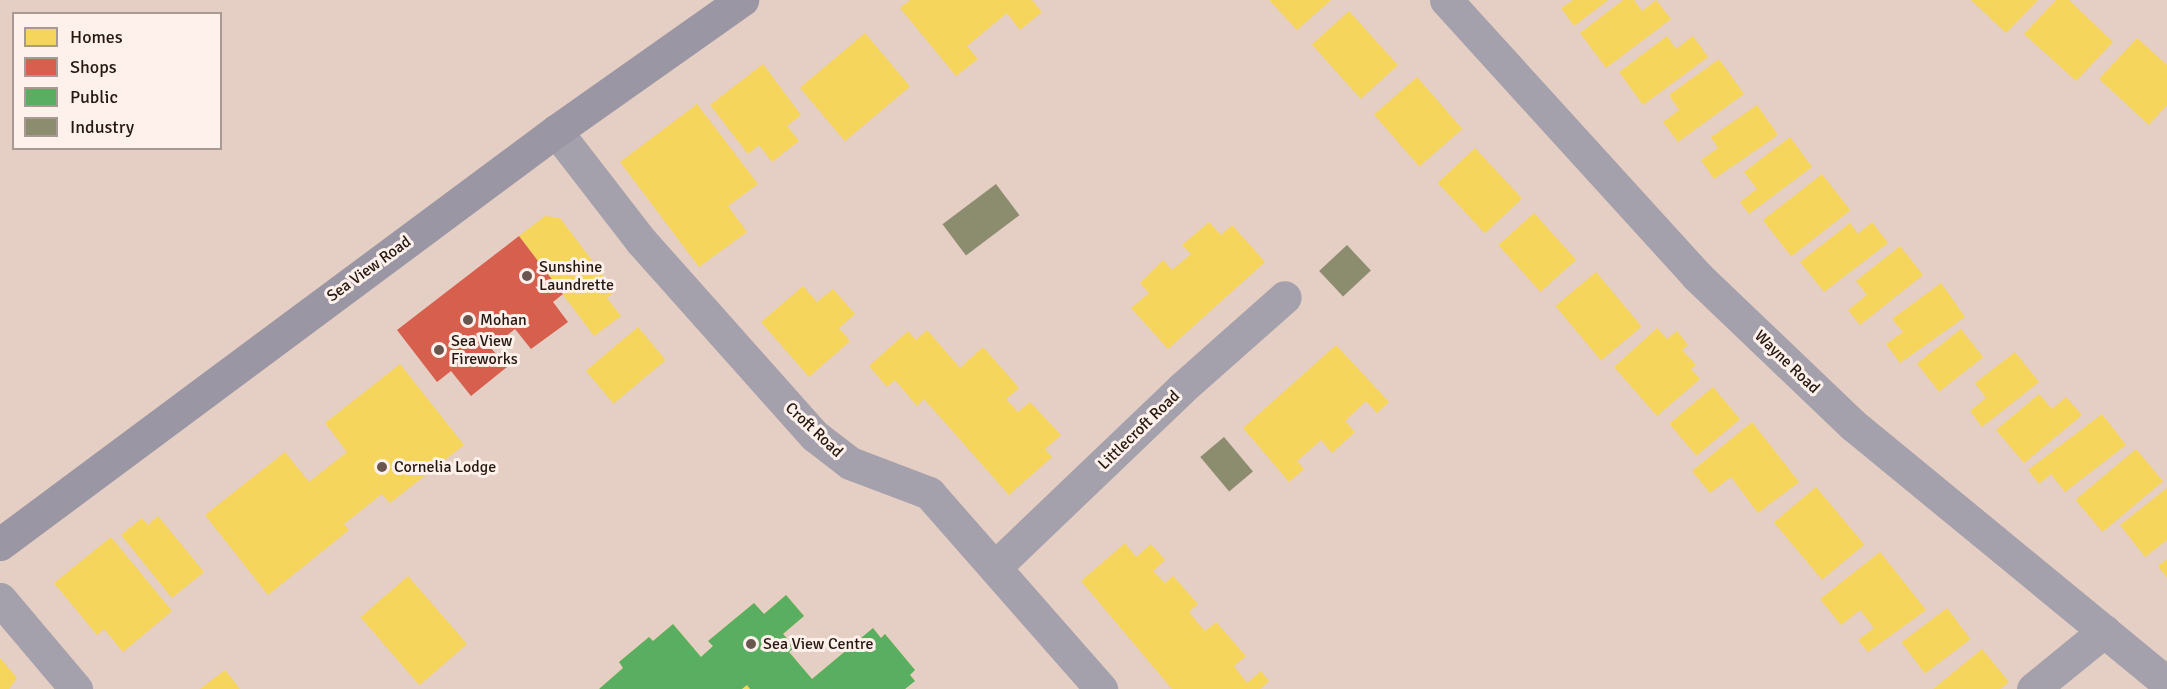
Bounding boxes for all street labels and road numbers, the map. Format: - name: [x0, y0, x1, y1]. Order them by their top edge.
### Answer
- street label: Sea View Road: [323, 232, 415, 306]
- street label: Wayne Road: [1751, 326, 1823, 398]
- street label: Littlecroft Road: [1094, 386, 1184, 474]
- street label: Croft Road: [781, 399, 847, 461]

